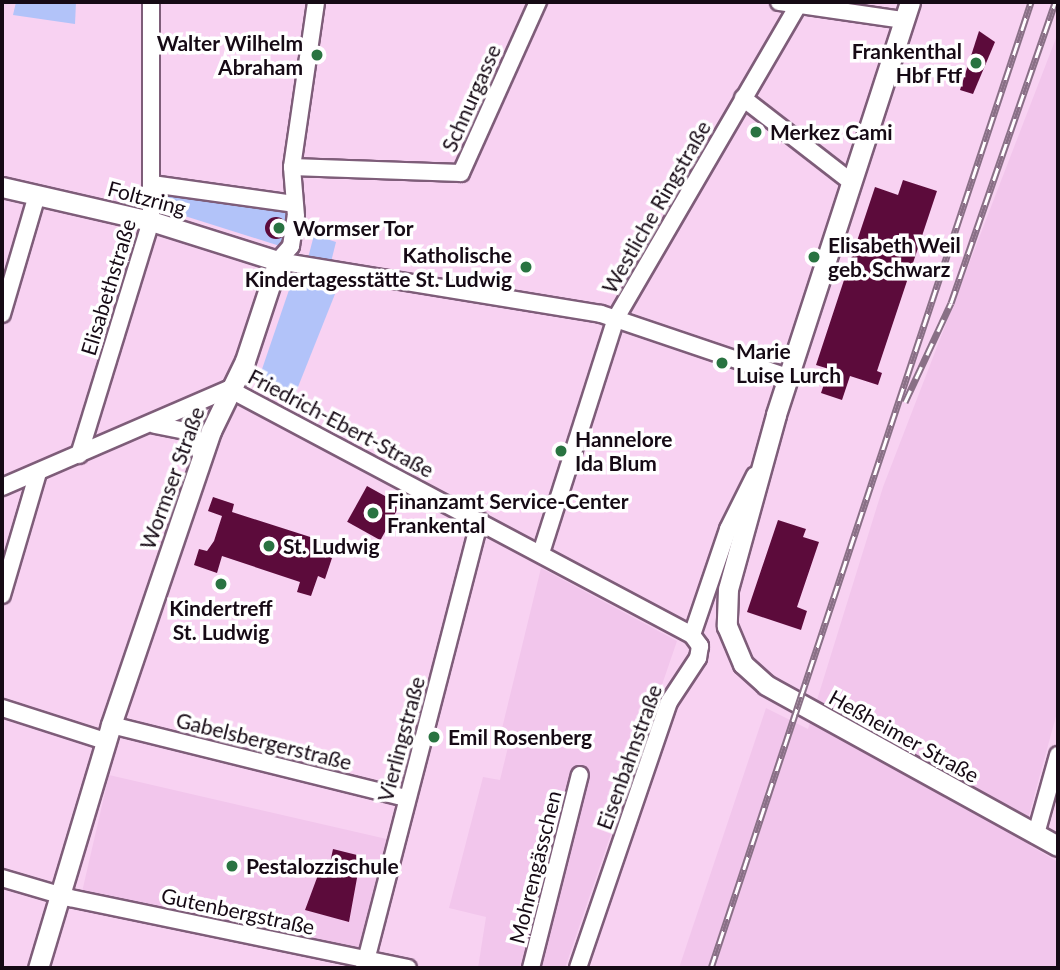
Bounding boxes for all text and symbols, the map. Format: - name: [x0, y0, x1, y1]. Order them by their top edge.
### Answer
- place label: Walter Wilhelm Abraham: [156, 30, 303, 80]
- place label: Frankenthal Hbf Ftf: [852, 38, 962, 88]
- street label: Schnurgasse: [436, 41, 506, 155]
- marker: Walter Wilhelm Abraham: [309, 47, 325, 63]
- marker: Frankenthal Hbf Ftf: [968, 55, 984, 71]
- street label: Westliche Ringstraße: [596, 116, 716, 298]
- place label: Merkez Cami: [770, 119, 893, 145]
- marker: Merkez Cami: [748, 124, 764, 140]
- street label: Foltzring: [105, 175, 189, 221]
- place label: Wormser Tor: [293, 215, 415, 241]
- street label: Elisabethstraße: [75, 216, 141, 358]
- marker: Wormser Tor: [271, 220, 287, 236]
- place label: Elisabeth Weil geb. Schwarz: [828, 232, 961, 282]
- place label: Katholische Kindertagesstätte St. Ludwig: [245, 242, 512, 292]
- marker: Elisabeth Weil geb. Schwarz: [806, 249, 822, 265]
- marker: Katholische Kindertagesstätte St. Ludwig: [518, 259, 534, 275]
- place label: Marie Luise Lurch: [736, 338, 841, 388]
- marker: Marie Luise Lurch: [714, 355, 730, 371]
- street label: Friedrich-Ebert-Straße: [244, 363, 438, 483]
- street label: Wormser Straße: [134, 403, 210, 553]
- place label: Hannelore Ida Blum: [575, 426, 672, 476]
- marker: Hannelore Ida Blum: [553, 443, 569, 459]
- place label: Finanzamt Service-Center Frankental: [387, 488, 628, 538]
- marker: Finanzamt Service-Center Frankental: [365, 505, 381, 521]
- place label: St. Ludwig: [283, 533, 379, 559]
- marker: St. Ludwig: [261, 538, 277, 554]
- marker: Kindertreff St. Ludwig: [213, 576, 229, 592]
- place label: Kindertreff St. Ludwig: [169, 595, 273, 645]
- street label: Vierlingstraße: [372, 674, 430, 804]
- street label: Eisenbahnstraße: [591, 681, 667, 833]
- street label: Heßheimer Straße: [824, 684, 984, 788]
- street label: Gabelsbergerstraße: [174, 707, 354, 775]
- place label: Emil Rosenberg: [448, 724, 592, 750]
- marker: Emil Rosenberg: [426, 729, 442, 745]
- street label: Mohrengässchen: [504, 788, 566, 946]
- place label: Pestalozzischule: [246, 853, 399, 879]
- marker: Pestalozzischule: [224, 858, 240, 874]
- street label: Gutenbergstraße: [159, 882, 317, 940]

